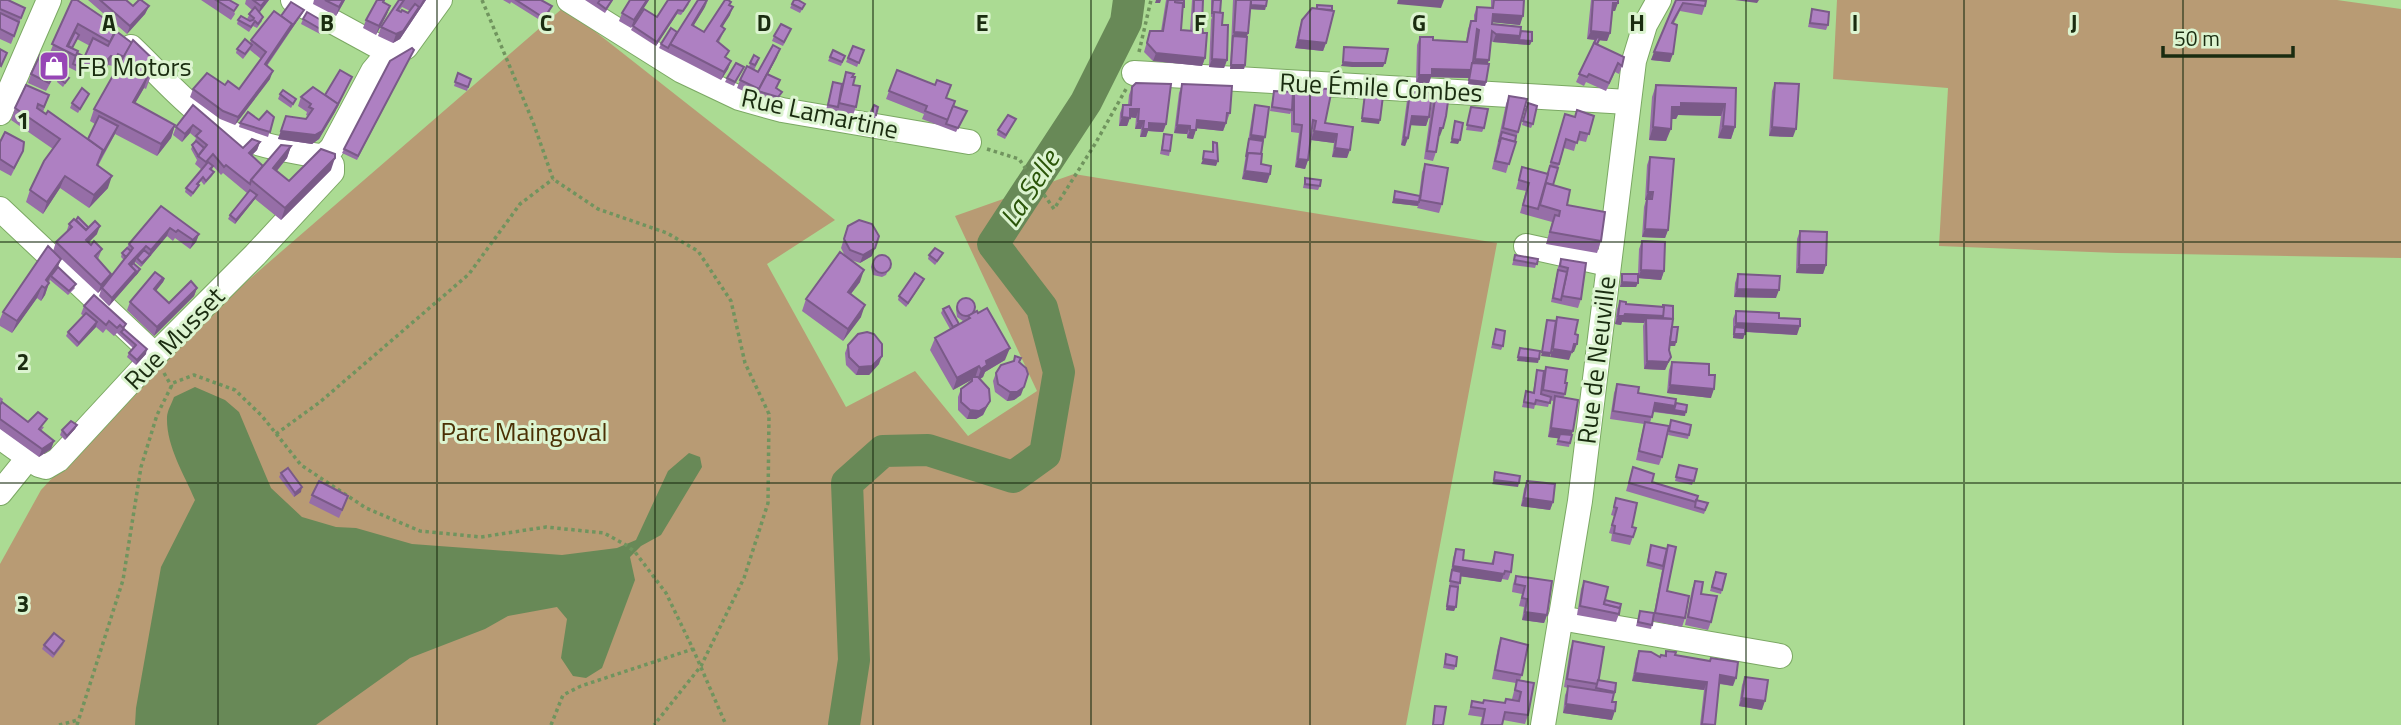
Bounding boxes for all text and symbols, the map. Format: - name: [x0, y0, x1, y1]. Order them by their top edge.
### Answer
- text: A: [102, 5, 116, 40]
- text: B: [320, 5, 334, 40]
- text: C: [540, 5, 552, 40]
- text: D: [757, 5, 771, 40]
- text: E: [976, 5, 988, 40]
- text: F: [1194, 5, 1206, 40]
- text: G: [1412, 5, 1426, 40]
- text: H: [1629, 5, 1645, 40]
- text: I: [1852, 5, 1858, 40]
- text: J: [2071, 5, 2077, 40]
- scale bar: [2163, 14, 2292, 58]
- text: 50 m: [2174, 22, 2220, 54]
- place label: FB Motors: [77, 47, 192, 86]
- shop icon: FB Motors: [37, 49, 71, 83]
- street label: Rue Émile Combes: [1278, 62, 1484, 112]
- street label: Rue Lamartine: [738, 77, 902, 149]
- text: 1: [17, 103, 29, 138]
- water label: La Selle: [988, 139, 1071, 235]
- street label: Rue de Neuville: [1566, 274, 1626, 446]
- street label: Rue Musset: [115, 277, 233, 399]
- text: 2: [17, 344, 29, 379]
- park label: Parc Maingoval: [441, 412, 607, 451]
- text: 3: [17, 586, 29, 621]

